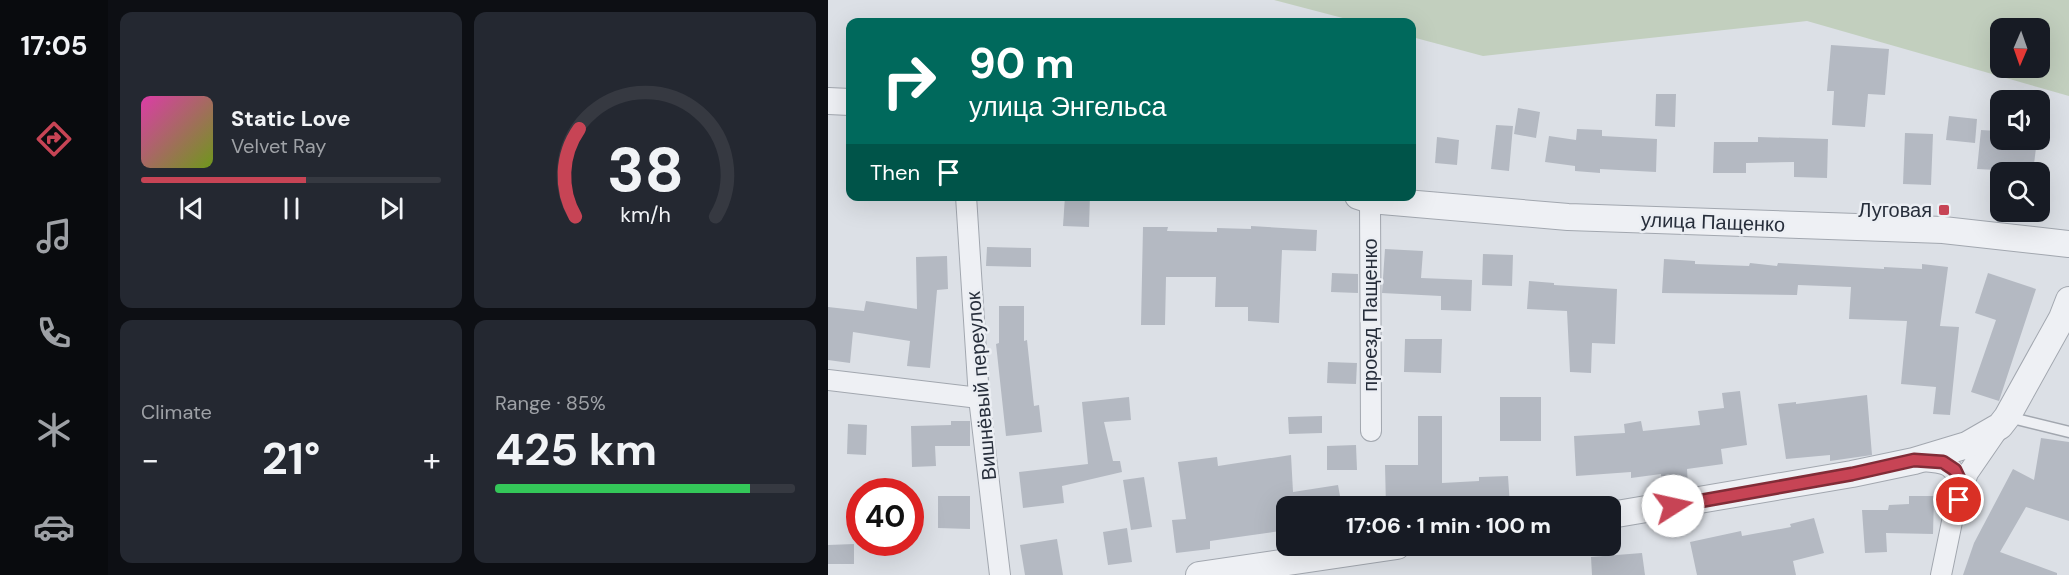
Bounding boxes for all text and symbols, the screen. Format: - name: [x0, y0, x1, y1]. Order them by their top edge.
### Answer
- north arrow: [1990, 18, 2050, 78]
- map controls: [1990, 18, 2050, 222]
- text: 17:05: [21, 28, 88, 63]
- text: 90 m: [969, 36, 1075, 91]
- icon: right: [870, 42, 948, 120]
- text: улица Энгельса: [969, 89, 1166, 124]
- button: sound: [1990, 90, 2050, 150]
- text: Static Love: [231, 104, 351, 133]
- icon: directions: [33, 118, 75, 160]
- text: 38: [606, 129, 684, 210]
- text: Velvet Ray: [231, 133, 326, 159]
- icon: arrive: [932, 156, 965, 189]
- text: Then: [870, 158, 920, 187]
- button: search: [1990, 162, 2050, 222]
- icon: previous: [175, 192, 208, 225]
- icon: pause: [275, 192, 308, 225]
- icon: next: [375, 192, 408, 225]
- place label: Луговая: [1858, 197, 1932, 223]
- text: km/h: [620, 202, 670, 230]
- marker: Луговая: [1937, 203, 1951, 217]
- street label: улица Пащенко: [1640, 206, 1786, 238]
- icon: music: [33, 215, 75, 257]
- street label: проезд Пащенко: [1357, 238, 1383, 392]
- street label: Вишнёвый переулок: [960, 290, 1002, 482]
- icon: phone: [33, 312, 75, 354]
- text: Range · 85%: [495, 390, 606, 416]
- text: Climate: [141, 399, 212, 425]
- icon: climate: [33, 409, 75, 451]
- text: 425 km: [495, 420, 657, 479]
- text: 21°: [262, 429, 320, 488]
- text: −: [141, 438, 159, 481]
- text: +: [423, 438, 441, 481]
- position arrow: [1641, 474, 1705, 538]
- pin: [1933, 474, 1984, 525]
- speed limit sign: 40: [846, 478, 924, 556]
- icon: arrive: [1942, 483, 1975, 516]
- icon: car: [33, 506, 75, 548]
- text: 17:06 · 1 min · 100 m: [1346, 511, 1551, 540]

